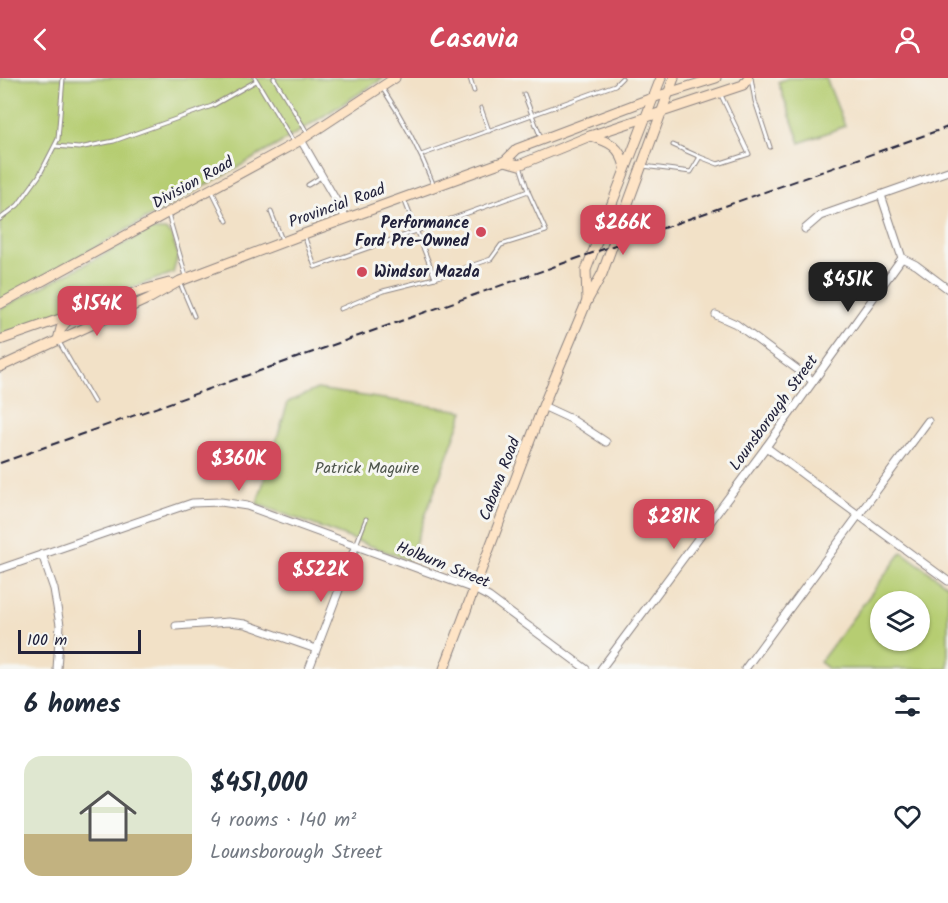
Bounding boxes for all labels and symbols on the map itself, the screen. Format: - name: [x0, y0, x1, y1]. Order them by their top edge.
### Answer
- street label: Division Road: [148, 150, 239, 216]
- street label: Provincial Road: [285, 177, 390, 235]
- pin: $266K: [581, 205, 665, 256]
- place label: Performance Ford Pre-Owned: [355, 211, 469, 254]
- marker: Performance Ford Pre-Owned: [474, 225, 488, 239]
- place label: Windsor Mazda: [374, 260, 480, 285]
- pin: $451K: [806, 262, 890, 313]
- marker: Windsor Mazda: [355, 265, 369, 279]
- pin: $154K: [55, 286, 139, 337]
- street label: Lounsborough Street: [723, 349, 825, 476]
- street label: Cabana Road: [473, 433, 528, 524]
- pin: $360K: [197, 441, 281, 492]
- park label: Patrick Maguire: [315, 456, 419, 481]
- pin: $281K: [632, 499, 716, 550]
- street label: Holburn Street: [393, 535, 494, 595]
- pin: $522K: [279, 552, 363, 603]
- scale bar: [18, 627, 141, 654]

